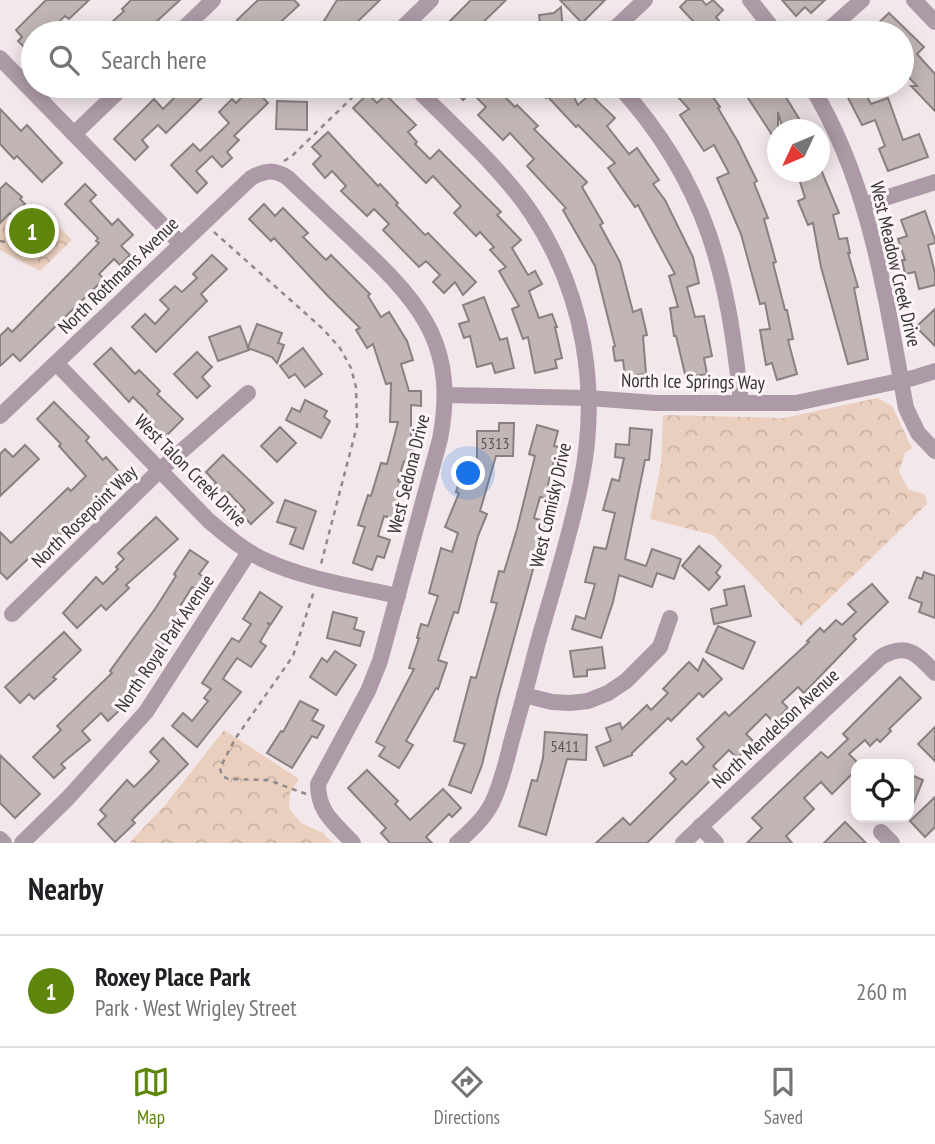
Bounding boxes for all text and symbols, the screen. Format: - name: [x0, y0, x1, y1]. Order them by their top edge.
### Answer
- search box: [21, 21, 914, 98]
- icon: search: [45, 41, 83, 79]
- text: Search here: [101, 43, 207, 76]
- north arrow: [767, 119, 830, 182]
- street label: West Meadow Creek Drive: [865, 179, 927, 349]
- pin: 1: [9, 205, 55, 257]
- street label: North Rothmans Avenue: [53, 211, 183, 339]
- street label: North Ice Springs Way: [621, 368, 766, 394]
- street label: West Talon Creek Drive: [130, 409, 252, 531]
- street label: West Sedona Drive: [382, 412, 434, 536]
- house number: 5313: [481, 433, 509, 453]
- street label: West Comisky Drive: [524, 440, 576, 570]
- your location: [451, 456, 485, 490]
- street label: North Rosepoint Way: [26, 459, 142, 572]
- street label: North Royal Park Avenue: [109, 570, 219, 716]
- street label: North Mendelson Avenue: [706, 663, 844, 793]
- house number: 5411: [551, 736, 579, 756]
- map controls: [851, 759, 914, 822]
- button: locate: [851, 759, 914, 822]
- text: Nearby: [28, 869, 103, 908]
- text: Roxey Place Park: [95, 960, 250, 993]
- text: 1: [46, 977, 57, 1006]
- text: 260 m: [856, 977, 907, 1006]
- text: Park · West Wrigley Street: [95, 993, 296, 1022]
- tab: Map: [132, 1063, 170, 1129]
- tab: Directions: [434, 1063, 500, 1129]
- tab: Saved: [764, 1063, 803, 1129]

